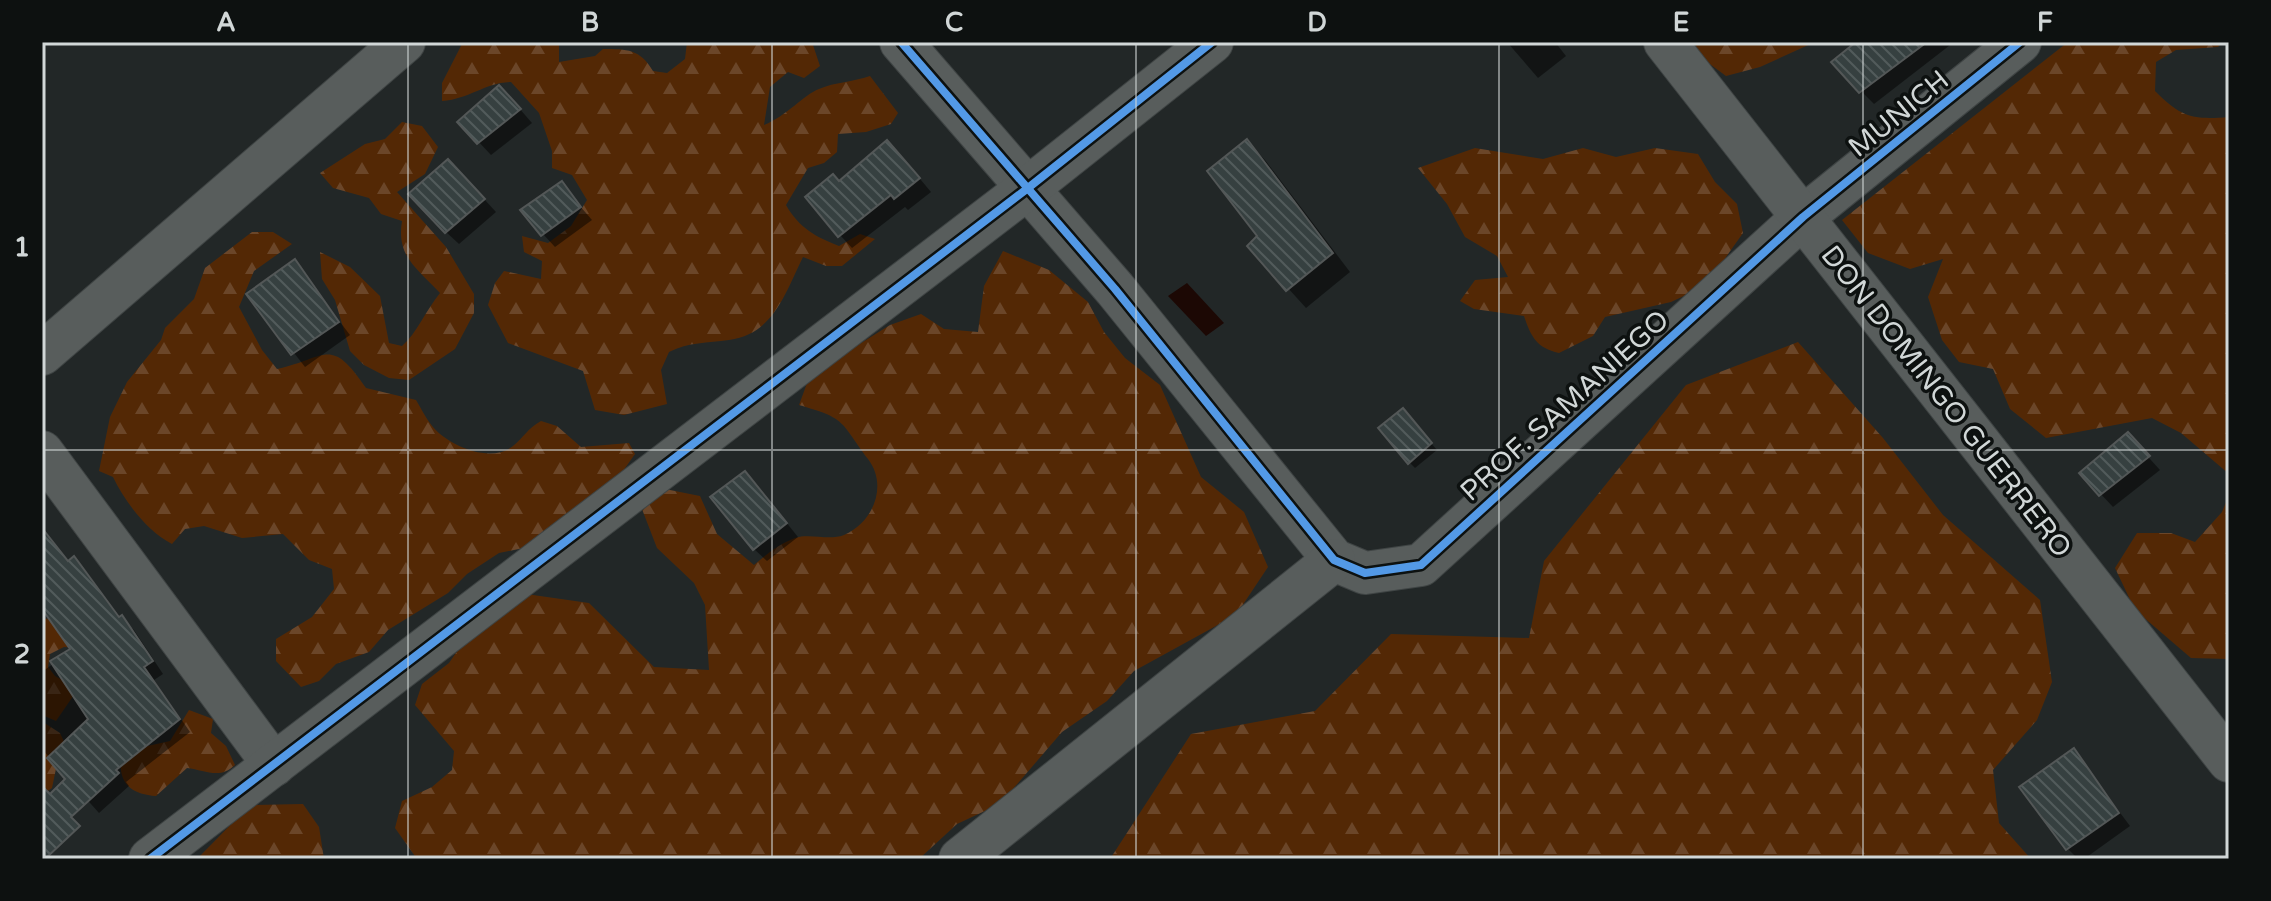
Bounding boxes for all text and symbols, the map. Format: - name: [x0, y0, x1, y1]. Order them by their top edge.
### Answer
- text: A: [216, 7, 236, 38]
- text: B: [581, 7, 599, 38]
- text: C: [945, 7, 963, 38]
- text: D: [1307, 7, 1327, 38]
- text: E: [1673, 7, 1689, 38]
- text: F: [2037, 7, 2053, 38]
- street label: MUNICH: [1842, 63, 1956, 165]
- text: 1: [14, 232, 30, 263]
- street label: DON DOMINGO GUERRERO: [1814, 239, 2079, 564]
- street label: PROF. SAMANIEGO: [1453, 303, 1676, 508]
- text: 2: [14, 639, 30, 670]

